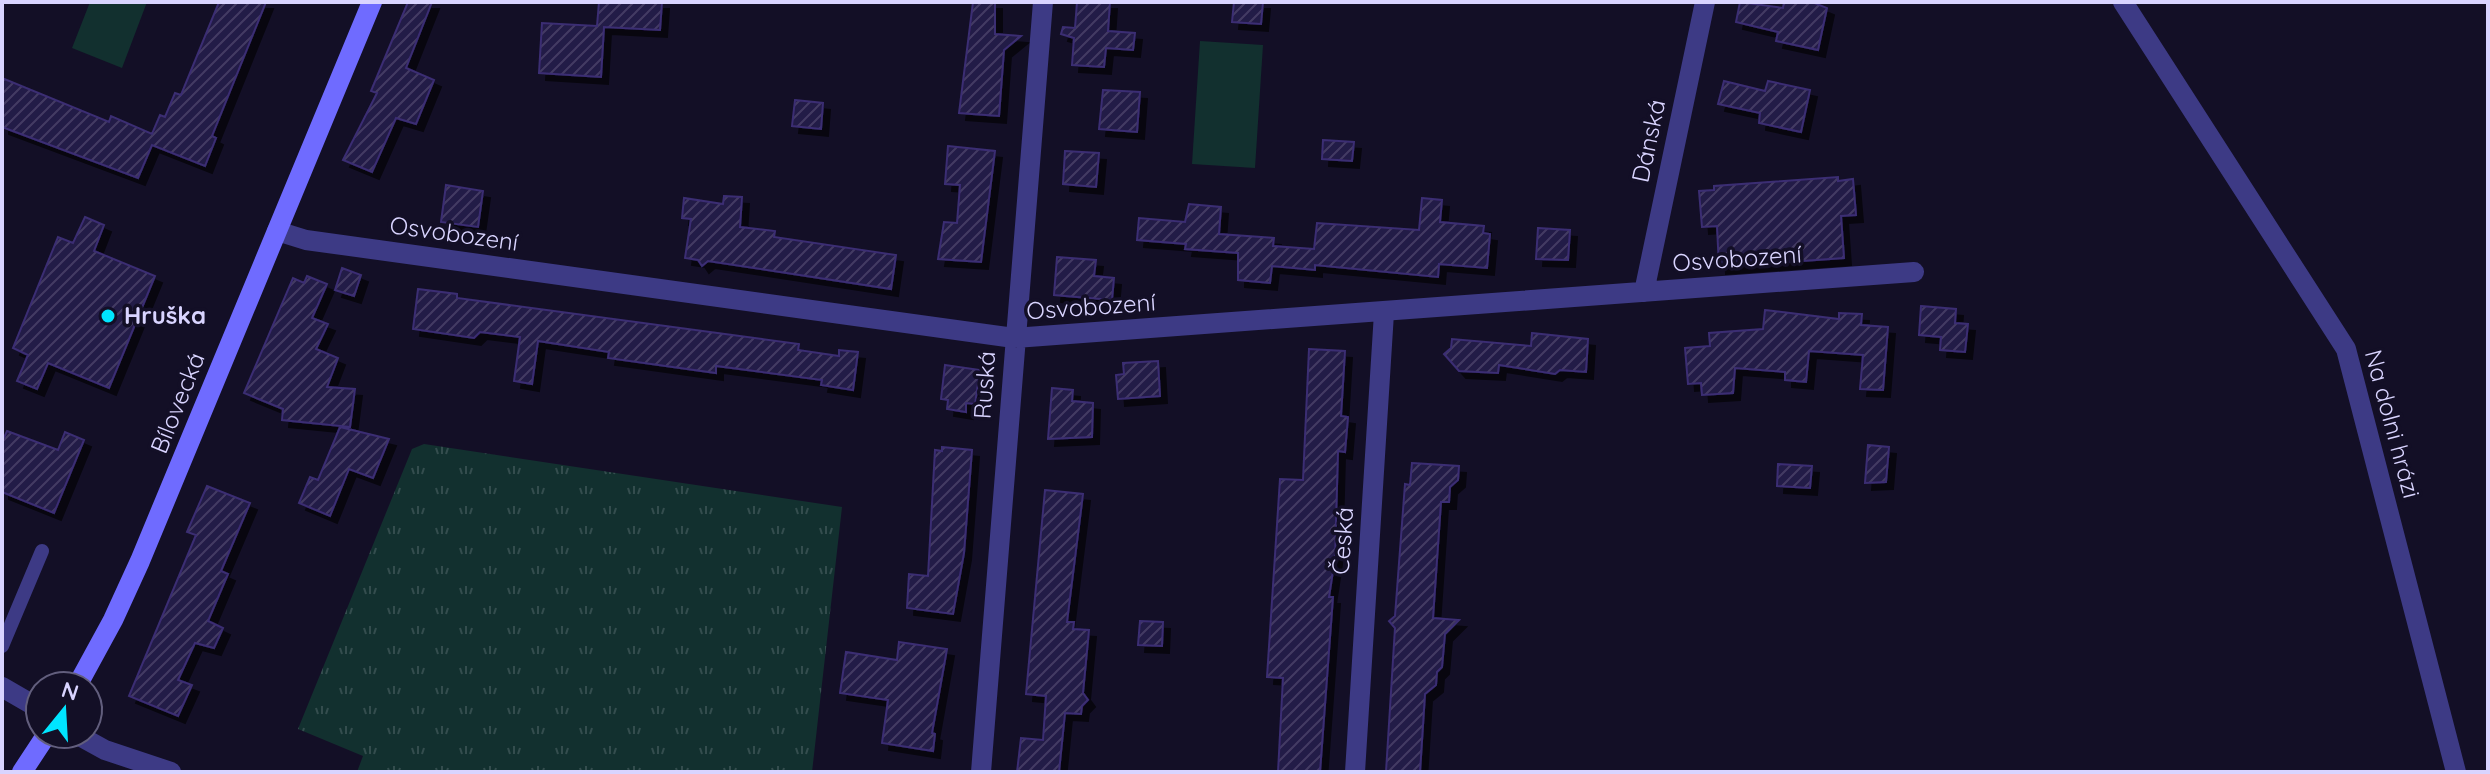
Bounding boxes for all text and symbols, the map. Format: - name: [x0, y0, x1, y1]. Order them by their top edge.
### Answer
- street label: Dánská: [1625, 96, 1671, 185]
- street label: Osvobození: [388, 209, 521, 257]
- street label: Osvobození: [1671, 238, 1803, 277]
- street label: Osvobození: [1025, 286, 1157, 325]
- place label: Hruška: [124, 300, 206, 330]
- marker: Hruška: [99, 307, 117, 325]
- street label: Na dolni hrázi: [2359, 346, 2427, 501]
- street label: Bílovecká: [143, 348, 211, 458]
- street label: Ruská: [967, 350, 1001, 420]
- street label: Česká: [1325, 506, 1359, 576]
- north arrow: [24, 670, 104, 750]
- text: N: [58, 675, 82, 707]

